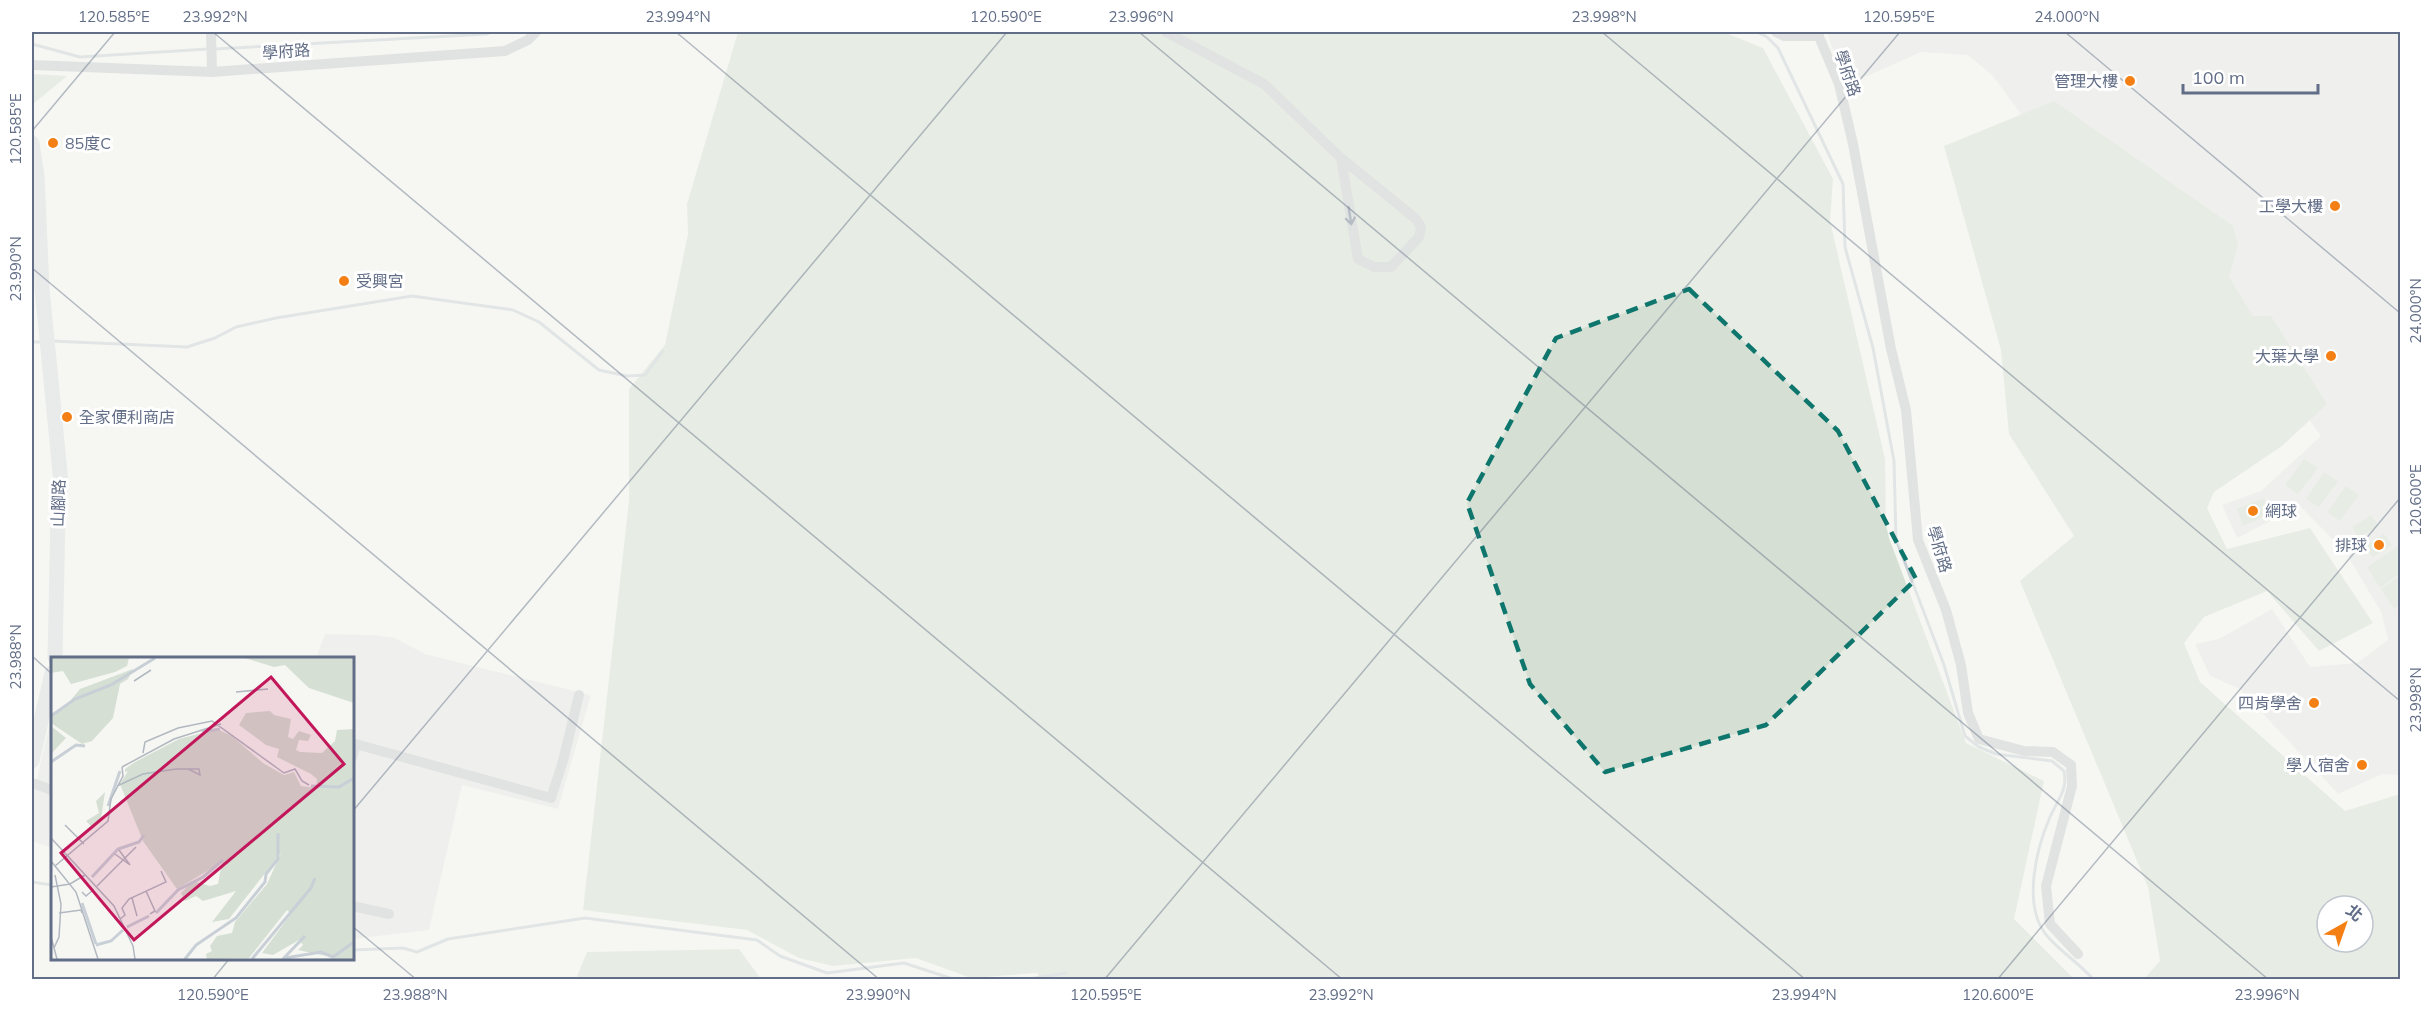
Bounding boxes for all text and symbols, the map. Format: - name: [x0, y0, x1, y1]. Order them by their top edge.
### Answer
- text: 120.585°E: [78, 7, 150, 26]
- text: 23.992°N: [182, 7, 248, 26]
- text: 23.994°N: [645, 7, 711, 26]
- text: 120.590°E: [970, 7, 1042, 26]
- text: 23.996°N: [1108, 7, 1174, 26]
- text: 23.998°N: [1571, 7, 1637, 26]
- text: 120.595°E: [1863, 7, 1935, 26]
- text: 24.000°N: [2034, 7, 2100, 26]
- street label: 學府路: [261, 39, 311, 63]
- street label: 學府路: [1831, 47, 1865, 99]
- scale bar: [2183, 57, 2318, 95]
- text: 100 m: [2192, 66, 2245, 89]
- place label: 管理大樓: [2054, 71, 2118, 91]
- marker: 管理大樓: [2123, 74, 2137, 88]
- text: 120.585°E: [6, 93, 25, 165]
- place label: 85度C: [65, 133, 111, 153]
- marker: 85度C: [46, 136, 60, 150]
- place label: 工學大樓: [2259, 196, 2323, 216]
- marker: 工學大樓: [2328, 199, 2342, 213]
- one-way arrow: [1345, 205, 1356, 225]
- text: 23.990°N: [6, 236, 25, 302]
- place label: 受興宮: [356, 271, 404, 291]
- marker: 受興宮: [337, 274, 351, 288]
- text: 24.000°N: [2406, 278, 2425, 344]
- place label: 大葉大學: [2255, 346, 2319, 366]
- marker: 大葉大學: [2324, 349, 2338, 363]
- place label: 全家便利商店: [79, 407, 175, 427]
- marker: 全家便利商店: [60, 410, 74, 424]
- text: 120.600°E: [2406, 464, 2425, 536]
- street label: 山腳路: [47, 479, 69, 527]
- place label: 網球: [2265, 501, 2297, 521]
- marker: 網球: [2246, 504, 2260, 518]
- street label: 學府路: [1923, 523, 1957, 575]
- place label: 排球: [2335, 535, 2367, 555]
- marker: 排球: [2372, 538, 2386, 552]
- text: 23.988°N: [6, 624, 25, 690]
- inset map: [51, 657, 354, 960]
- text: 23.998°N: [2406, 667, 2425, 733]
- place label: 四肯學舍: [2238, 693, 2302, 713]
- marker: 四肯學舍: [2307, 696, 2321, 710]
- place label: 學人宿舍: [2286, 755, 2350, 775]
- marker: 學人宿舍: [2355, 758, 2369, 772]
- north arrow: [2315, 894, 2375, 954]
- text: 北: [2342, 900, 2367, 925]
- text: 120.590°E: [177, 985, 249, 1004]
- text: 23.988°N: [382, 985, 448, 1004]
- text: 23.990°N: [845, 985, 911, 1004]
- text: 120.595°E: [1070, 985, 1142, 1004]
- text: 23.992°N: [1308, 985, 1374, 1004]
- text: 23.994°N: [1771, 985, 1837, 1004]
- text: 120.600°E: [1962, 985, 2034, 1004]
- text: 23.996°N: [2234, 985, 2300, 1004]

